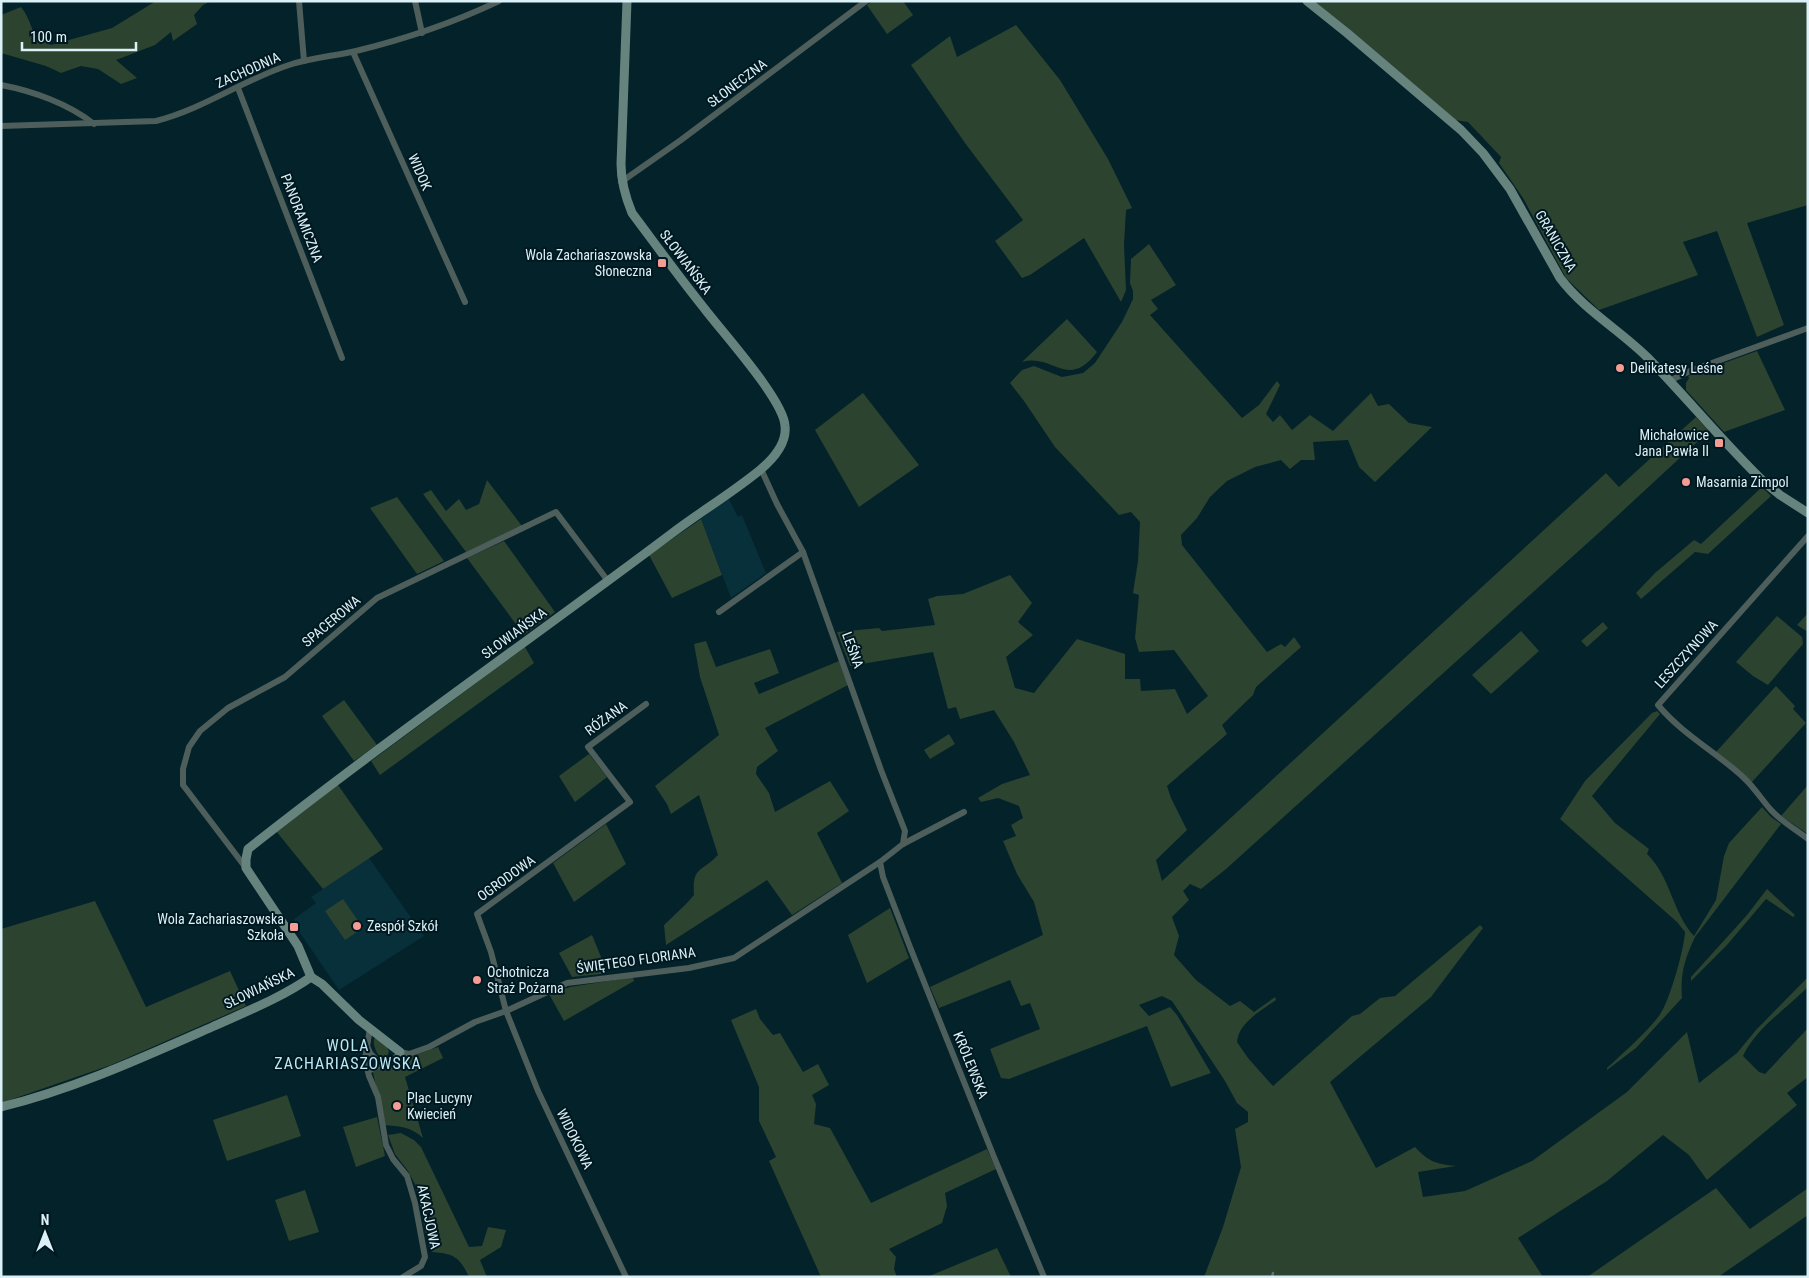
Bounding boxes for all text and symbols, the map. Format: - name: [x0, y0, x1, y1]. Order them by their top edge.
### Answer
- scale bar: [22, 20, 136, 52]
- text: 100 m: [30, 28, 67, 46]
- street label: ZACHODNIA: [213, 49, 283, 91]
- street label: SŁONECZNA: [704, 56, 770, 110]
- street label: WIDOK: [405, 151, 435, 193]
- street label: PANORAMICZNA: [278, 171, 326, 265]
- street label: GRANICZNA: [1532, 208, 1580, 274]
- street label: SŁOWIAŃSKA: [657, 226, 716, 297]
- place label: Wola Zachariaszowska Słoneczna: [525, 247, 652, 279]
- marker: Wola Zachariaszowska Słoneczna: [656, 257, 668, 269]
- place label: Delikatesy Leśne: [1630, 360, 1724, 376]
- marker: Delikatesy Leśne: [1614, 362, 1626, 374]
- place label: Michałowice Jana Pawła II: [1635, 427, 1709, 459]
- marker: Michałowice Jana Pawła II: [1713, 437, 1725, 449]
- place label: Masarnia Zimpol: [1696, 474, 1789, 490]
- marker: Masarnia Zimpol: [1680, 476, 1692, 488]
- street label: SPACEROWA: [299, 592, 363, 650]
- street label: SŁOWIAŃSKA: [478, 603, 550, 662]
- street label: LESZCZYNOWA: [1651, 617, 1721, 691]
- street label: LEŚNA: [839, 629, 868, 670]
- street label: RÓŻANA: [581, 697, 630, 739]
- street label: OGRODOWA: [474, 852, 538, 904]
- place label: Wola Zachariaszowska Szkoła: [157, 911, 284, 943]
- place label: Zespół Szkół: [367, 918, 439, 934]
- marker: Zespół Szkół: [351, 920, 363, 932]
- marker: Wola Zachariaszowska Szkoła: [288, 921, 300, 933]
- street label: ŚWIĘTEGO FLORIANA: [575, 943, 697, 976]
- street label: SŁOWIAŃSKA: [221, 963, 297, 1012]
- place label: Ochotnicza Straż Pożarna: [487, 964, 564, 996]
- marker: Ochotnicza Straż Pożarna: [471, 974, 483, 986]
- street label: KRÓLEWSKA: [950, 1029, 993, 1101]
- district label: WOLA ZACHARIASZOWSKA: [274, 1036, 422, 1073]
- place label: Plac Lucyny Kwiecień: [407, 1090, 473, 1122]
- marker: Plac Lucyny Kwiecień: [391, 1100, 403, 1112]
- street label: WIDOKOWA: [554, 1106, 596, 1172]
- street label: AKACJOWA: [414, 1183, 444, 1251]
- north arrow: [20, 1208, 70, 1258]
- text: N: [41, 1212, 49, 1228]

